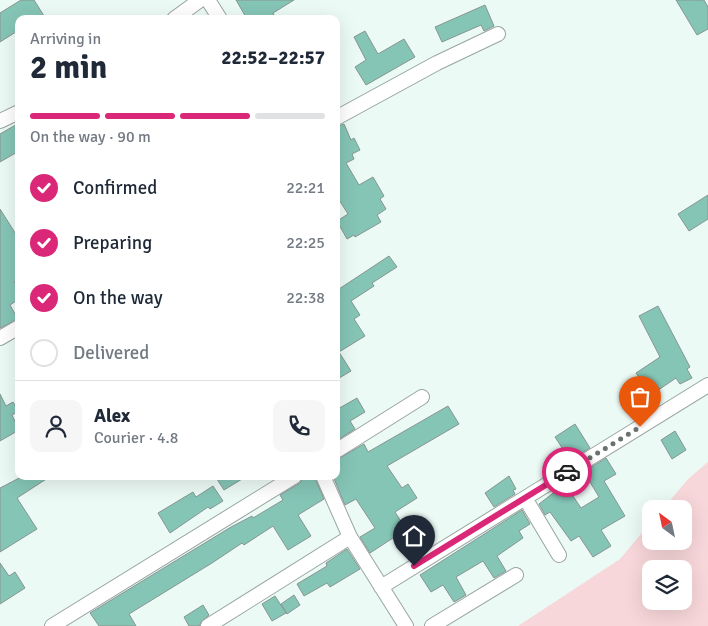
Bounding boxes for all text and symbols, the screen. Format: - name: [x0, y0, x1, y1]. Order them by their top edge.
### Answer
- text: Arriving in: [30, 29, 101, 49]
- text: 22:52–22:57: [221, 46, 325, 70]
- text: 2 min: [30, 48, 107, 87]
- text: On the way · 90 m: [30, 127, 151, 147]
- icon: check: [30, 174, 58, 202]
- text: Confirmed: [73, 176, 157, 200]
- text: 22:21: [286, 178, 325, 198]
- icon: check: [30, 229, 58, 257]
- text: Preparing: [73, 231, 152, 255]
- text: 22:25: [286, 233, 325, 253]
- icon: check: [30, 284, 58, 312]
- text: On the way: [73, 286, 163, 310]
- text: 22:38: [286, 288, 325, 308]
- text: Delivered: [73, 341, 149, 365]
- pin: [619, 376, 661, 427]
- icon: bag: [626, 383, 654, 411]
- button: person: [30, 400, 82, 452]
- button: phone: [273, 400, 325, 452]
- text: Alex: [94, 404, 130, 428]
- text: Courier · 4.8: [94, 428, 178, 448]
- courier: [542, 447, 592, 497]
- icon: car: [553, 458, 581, 486]
- north arrow: [642, 500, 692, 550]
- map controls: [642, 500, 692, 610]
- pin: [393, 515, 435, 566]
- icon: home: [400, 522, 428, 550]
- button: layers: [642, 560, 692, 610]

